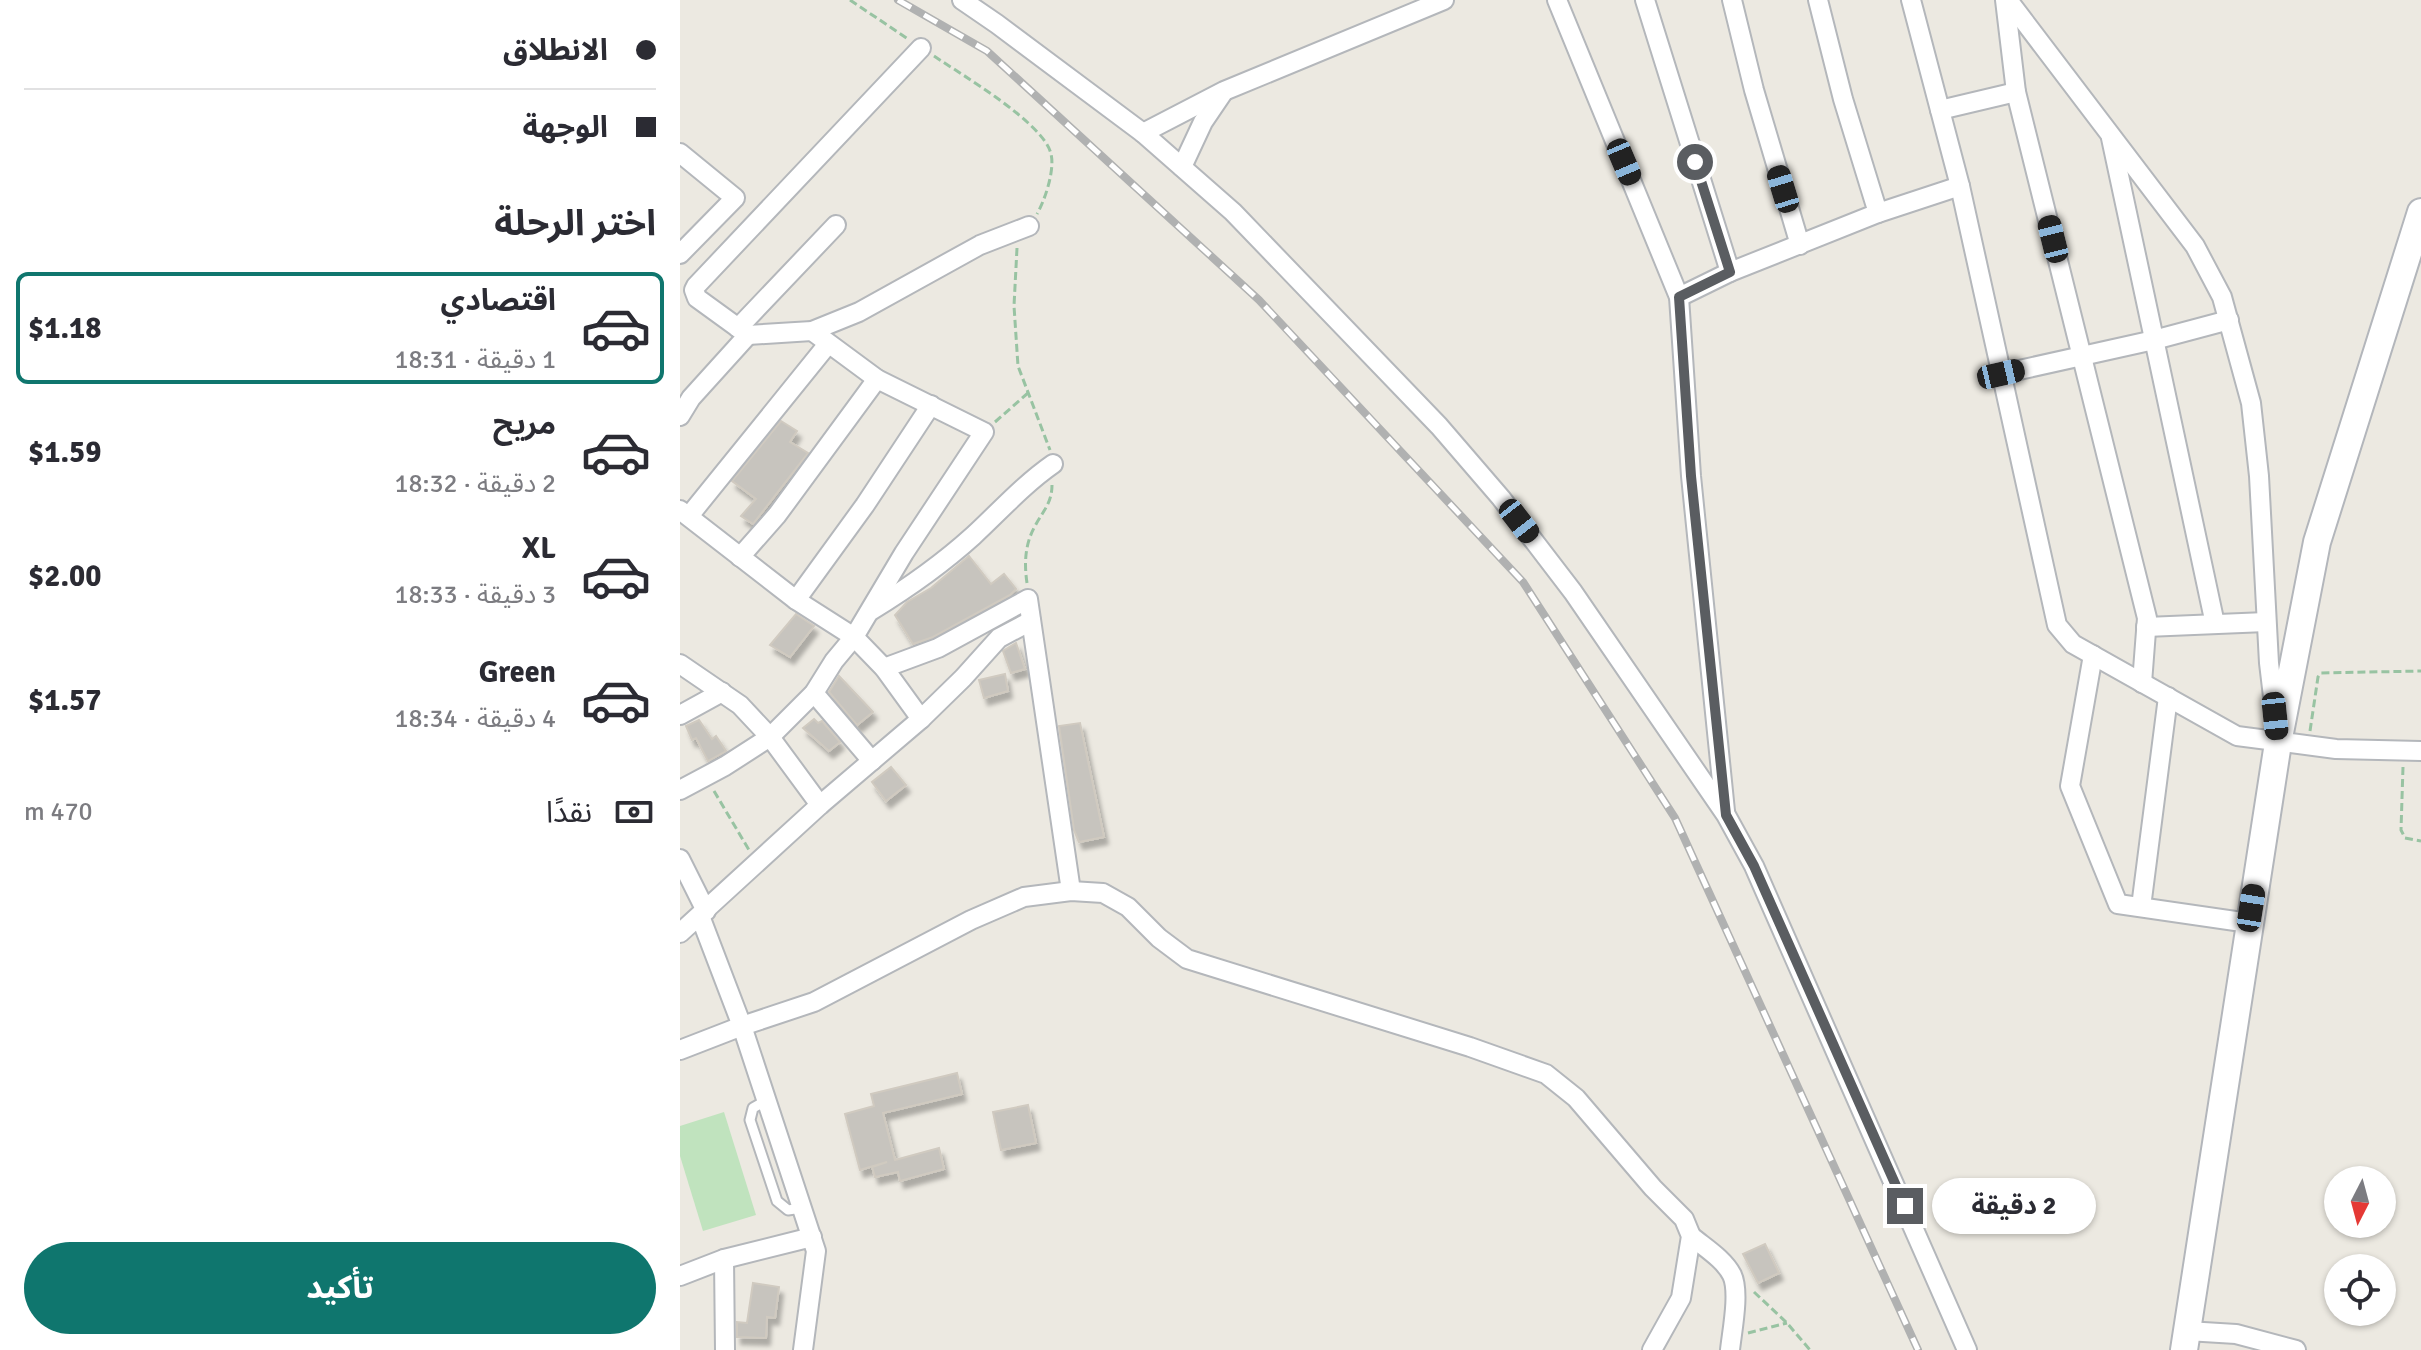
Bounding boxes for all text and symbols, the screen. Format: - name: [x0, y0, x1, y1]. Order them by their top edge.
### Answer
- text: الانطلاق: [503, 32, 608, 69]
- text: الوجهة: [523, 109, 608, 146]
- car: [1604, 135, 1644, 189]
- route start: [1677, 144, 1713, 180]
- car: [1765, 163, 1801, 215]
- text: اختر الرحلة: [494, 201, 656, 246]
- car: [2036, 213, 2070, 265]
- text: اقتصادي: [441, 282, 556, 319]
- icon: car: [580, 292, 652, 364]
- text: $1.18: [28, 310, 101, 347]
- text: 1 دقيقة · 18:31: [394, 344, 556, 376]
- car: [1975, 357, 2027, 391]
- text: مريح: [493, 406, 556, 443]
- icon: car: [580, 416, 652, 488]
- text: $1.59: [28, 434, 101, 471]
- text: 2 دقيقة · 18:32: [394, 468, 556, 500]
- car: [1495, 495, 1543, 547]
- text: XL: [522, 530, 556, 567]
- icon: car: [580, 540, 652, 612]
- text: $2.00: [28, 558, 101, 595]
- text: 3 دقيقة · 18:33: [394, 579, 556, 611]
- text: Green: [479, 654, 556, 691]
- icon: car: [580, 664, 652, 736]
- text: $1.57: [28, 682, 101, 719]
- car: [2261, 691, 2289, 741]
- text: 4 دقيقة · 18:34: [394, 703, 556, 735]
- icon: cash: [612, 790, 656, 834]
- text: نقدًا: [546, 794, 592, 831]
- text: 470 m: [24, 796, 93, 828]
- car: [2235, 882, 2267, 934]
- north arrow: [2324, 1166, 2396, 1238]
- map controls: [2324, 1166, 2396, 1326]
- callout: 2 دقيقة: [1933, 1178, 2097, 1234]
- route end: [1887, 1188, 1923, 1224]
- text: 2 دقيقة: [1971, 1190, 2057, 1222]
- button: تأكيد: [24, 1242, 656, 1334]
- button: locate: [2324, 1254, 2396, 1326]

